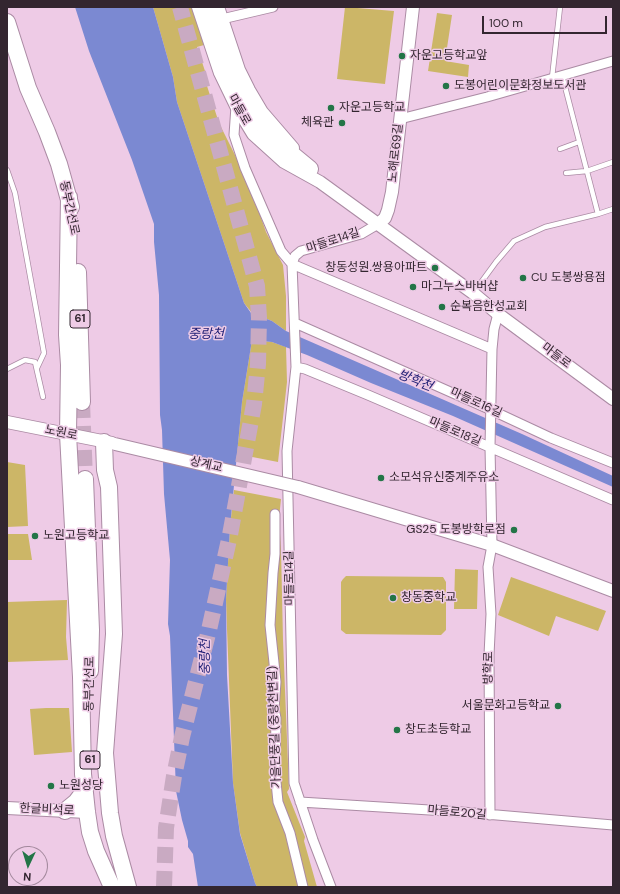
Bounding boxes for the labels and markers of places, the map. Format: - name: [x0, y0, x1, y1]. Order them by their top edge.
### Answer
- place label: 자운고등학교앞: [410, 49, 487, 63]
- marker: 자운고등학교앞: [397, 51, 407, 61]
- place label: 도봉어린이문화정보도서관: [454, 79, 586, 93]
- marker: 도봉어린이문화정보도서관: [441, 81, 451, 91]
- place label: 자운고등학교: [339, 101, 405, 115]
- marker: 자운고등학교: [326, 103, 336, 113]
- place label: 체육관: [301, 116, 334, 130]
- marker: 체육관: [337, 118, 347, 128]
- place label: 창동성원.쌍용아파트: [325, 261, 427, 275]
- marker: 창동성원.쌍용아파트: [430, 263, 440, 273]
- place label: CU 도봉쌍용점: [531, 271, 606, 285]
- marker: CU 도봉쌍용점: [518, 273, 528, 283]
- place label: 마그누스바버샵: [421, 280, 498, 294]
- marker: 마그누스바버샵: [408, 282, 418, 292]
- place label: 순복음한성교회: [450, 300, 527, 314]
- marker: 순복음한성교회: [437, 302, 447, 312]
- place label: 소모석유신중계주유소: [389, 471, 499, 485]
- marker: 소모석유신중계주유소: [376, 473, 386, 483]
- place label: GS25 도봉방학로점: [406, 523, 506, 537]
- marker: GS25 도봉방학로점: [509, 525, 519, 535]
- place label: 노원고등학교: [43, 529, 109, 543]
- marker: 노원고등학교: [30, 531, 40, 541]
- place label: 창동중학교: [401, 591, 456, 605]
- marker: 창동중학교: [388, 593, 398, 603]
- place label: 서울문화고등학교: [462, 699, 550, 713]
- marker: 서울문화고등학교: [553, 701, 563, 711]
- place label: 창도초등학교: [405, 723, 471, 737]
- marker: 창도초등학교: [392, 725, 402, 735]
- place label: 노원성당: [59, 779, 103, 793]
- marker: 노원성당: [46, 781, 56, 791]

